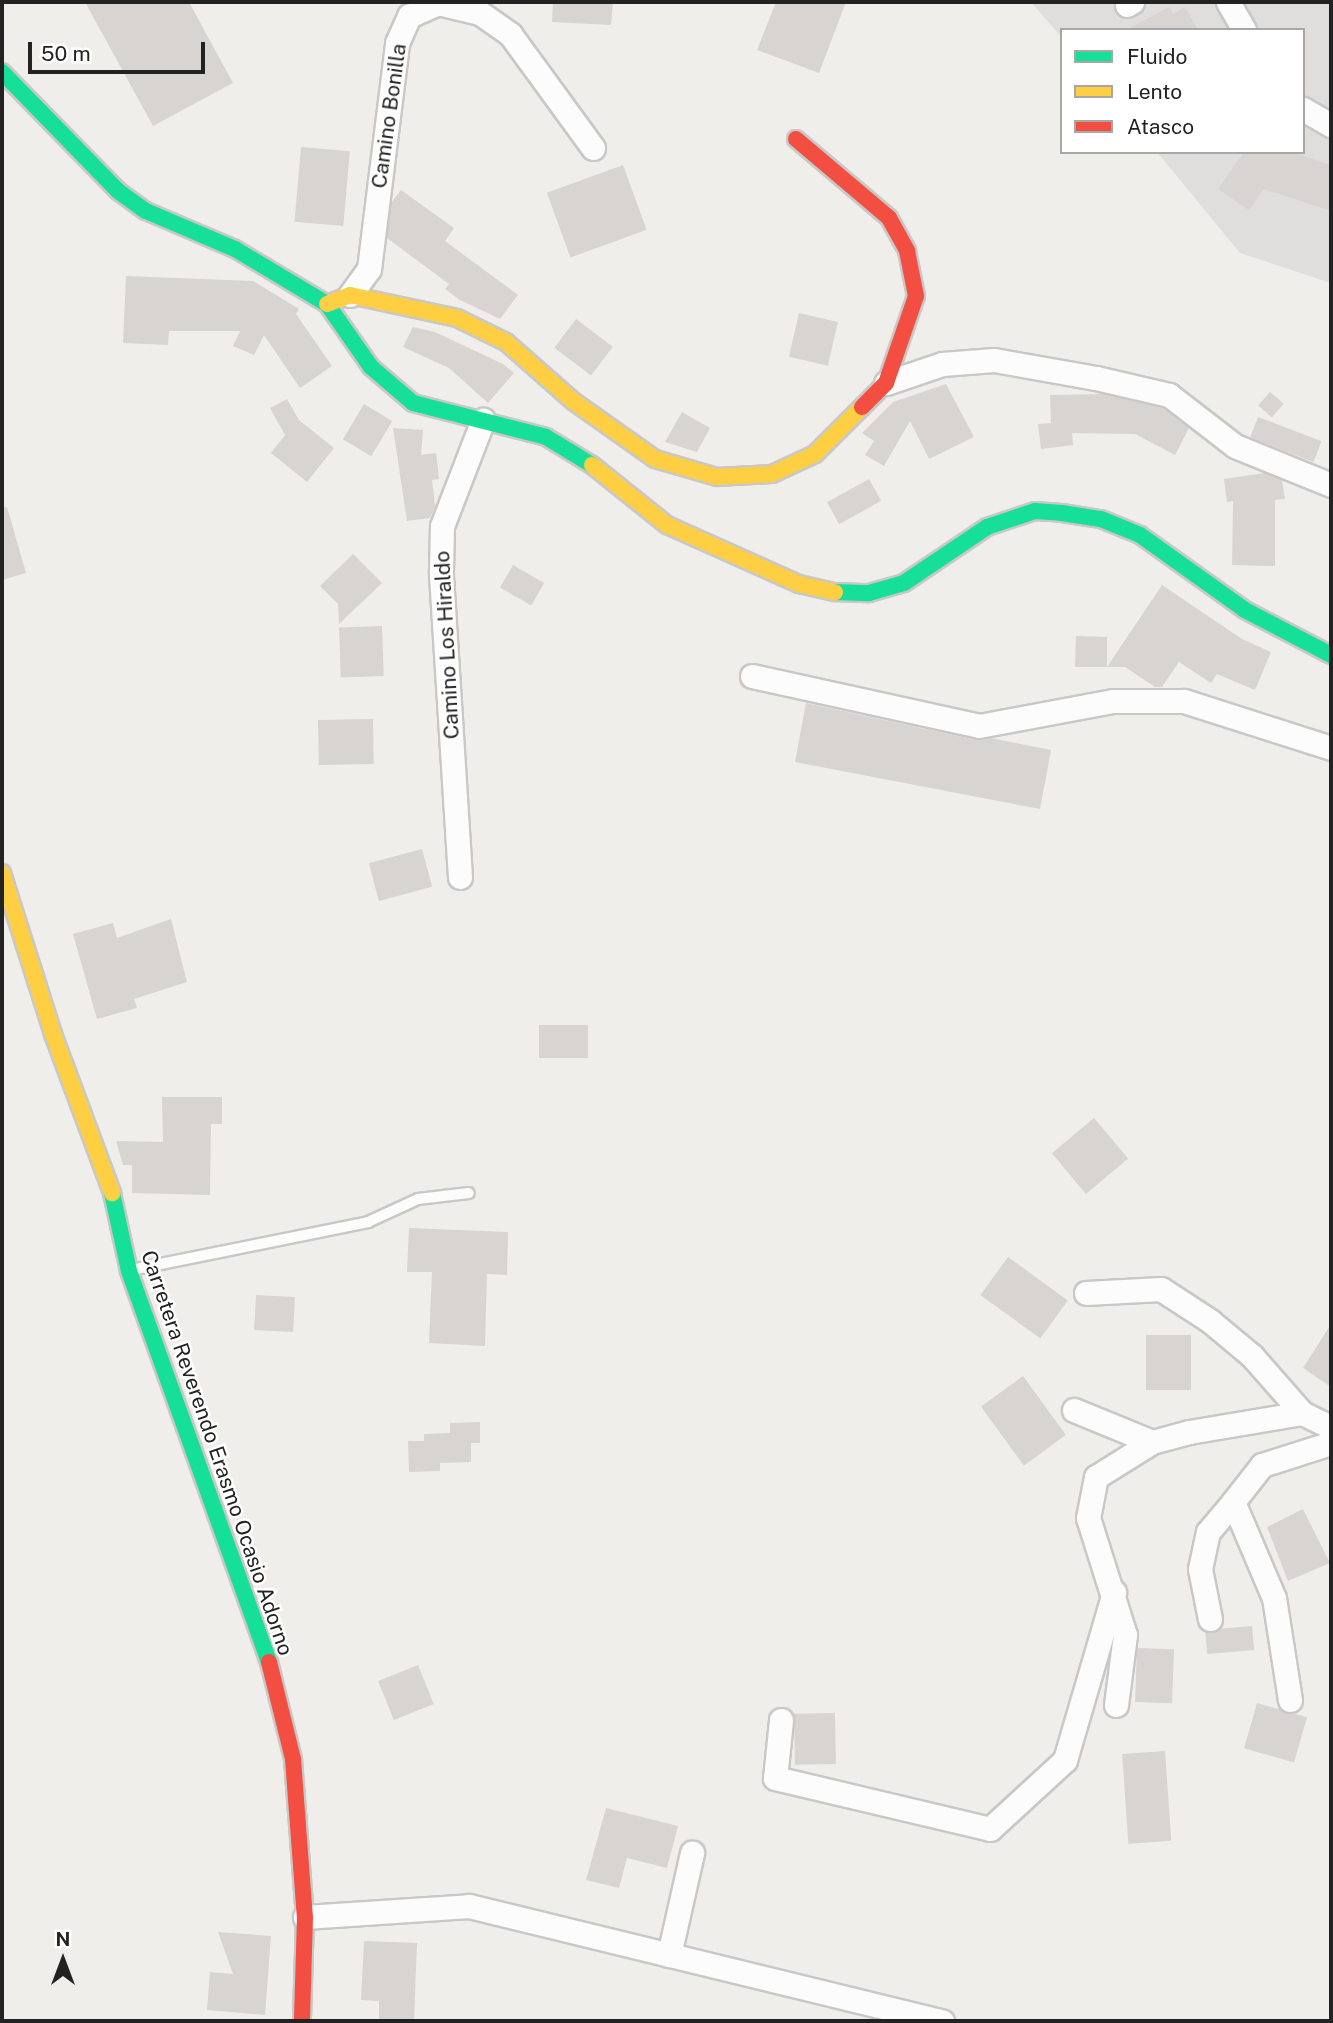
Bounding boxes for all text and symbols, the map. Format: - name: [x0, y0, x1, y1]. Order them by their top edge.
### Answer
- scale bar: [32, 28, 208, 72]
- legend: [1060, 28, 1305, 154]
- text: 50 m: [41, 41, 91, 66]
- street label: Camino Bonilla: [366, 42, 412, 190]
- text: Fluido: [1127, 44, 1187, 69]
- text: Lento: [1127, 79, 1182, 104]
- text: Atasco: [1127, 114, 1194, 139]
- street label: Camino Los Hiraldo: [429, 550, 465, 740]
- street label: Carretera Reverendo Erasmo Ocasio Adorno: [136, 1247, 298, 1659]
- north arrow: [28, 1925, 98, 1995]
- text: N: [56, 1928, 70, 1950]

